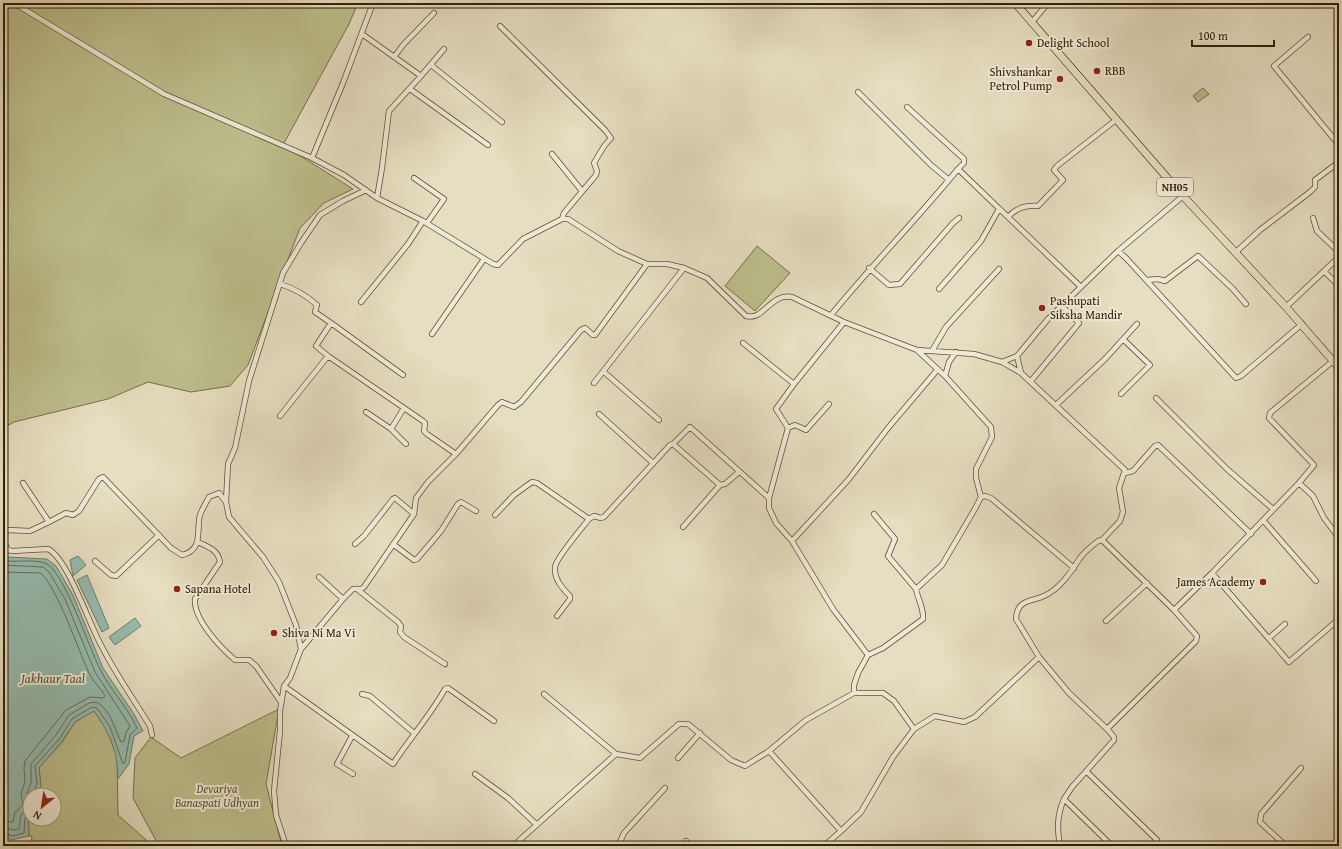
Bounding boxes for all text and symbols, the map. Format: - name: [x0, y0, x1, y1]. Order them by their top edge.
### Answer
- scale bar: [1192, 22, 1274, 48]
- text: 100 m: [1198, 27, 1228, 44]
- place label: Delight School: [1037, 34, 1110, 51]
- marker: Delight School: [1024, 38, 1034, 48]
- place label: RBB: [1105, 62, 1126, 79]
- place label: Shivshankar Petrol Pump: [989, 63, 1053, 94]
- marker: RBB: [1092, 66, 1102, 76]
- marker: Shivshankar Petrol Pump: [1055, 74, 1065, 84]
- road number: NH05: [1157, 178, 1193, 196]
- place label: Pashupati Siksha Mandir: [1050, 292, 1122, 323]
- marker: Pashupati Siksha Mandir: [1037, 303, 1047, 313]
- place label: James Academy: [1175, 573, 1255, 590]
- marker: James Academy: [1258, 577, 1268, 587]
- place label: Sapana Hotel: [185, 580, 252, 597]
- marker: Sapana Hotel: [172, 584, 182, 594]
- place label: Shiva Ni Ma Vi: [282, 624, 356, 641]
- marker: Shiva Ni Ma Vi: [269, 628, 279, 638]
- water label: Jakhaur Taal: [19, 669, 85, 688]
- park label: Devariya Banaspati Udhyan: [174, 780, 259, 811]
- north arrow: [22, 787, 62, 827]
- text: N: [29, 807, 44, 824]

